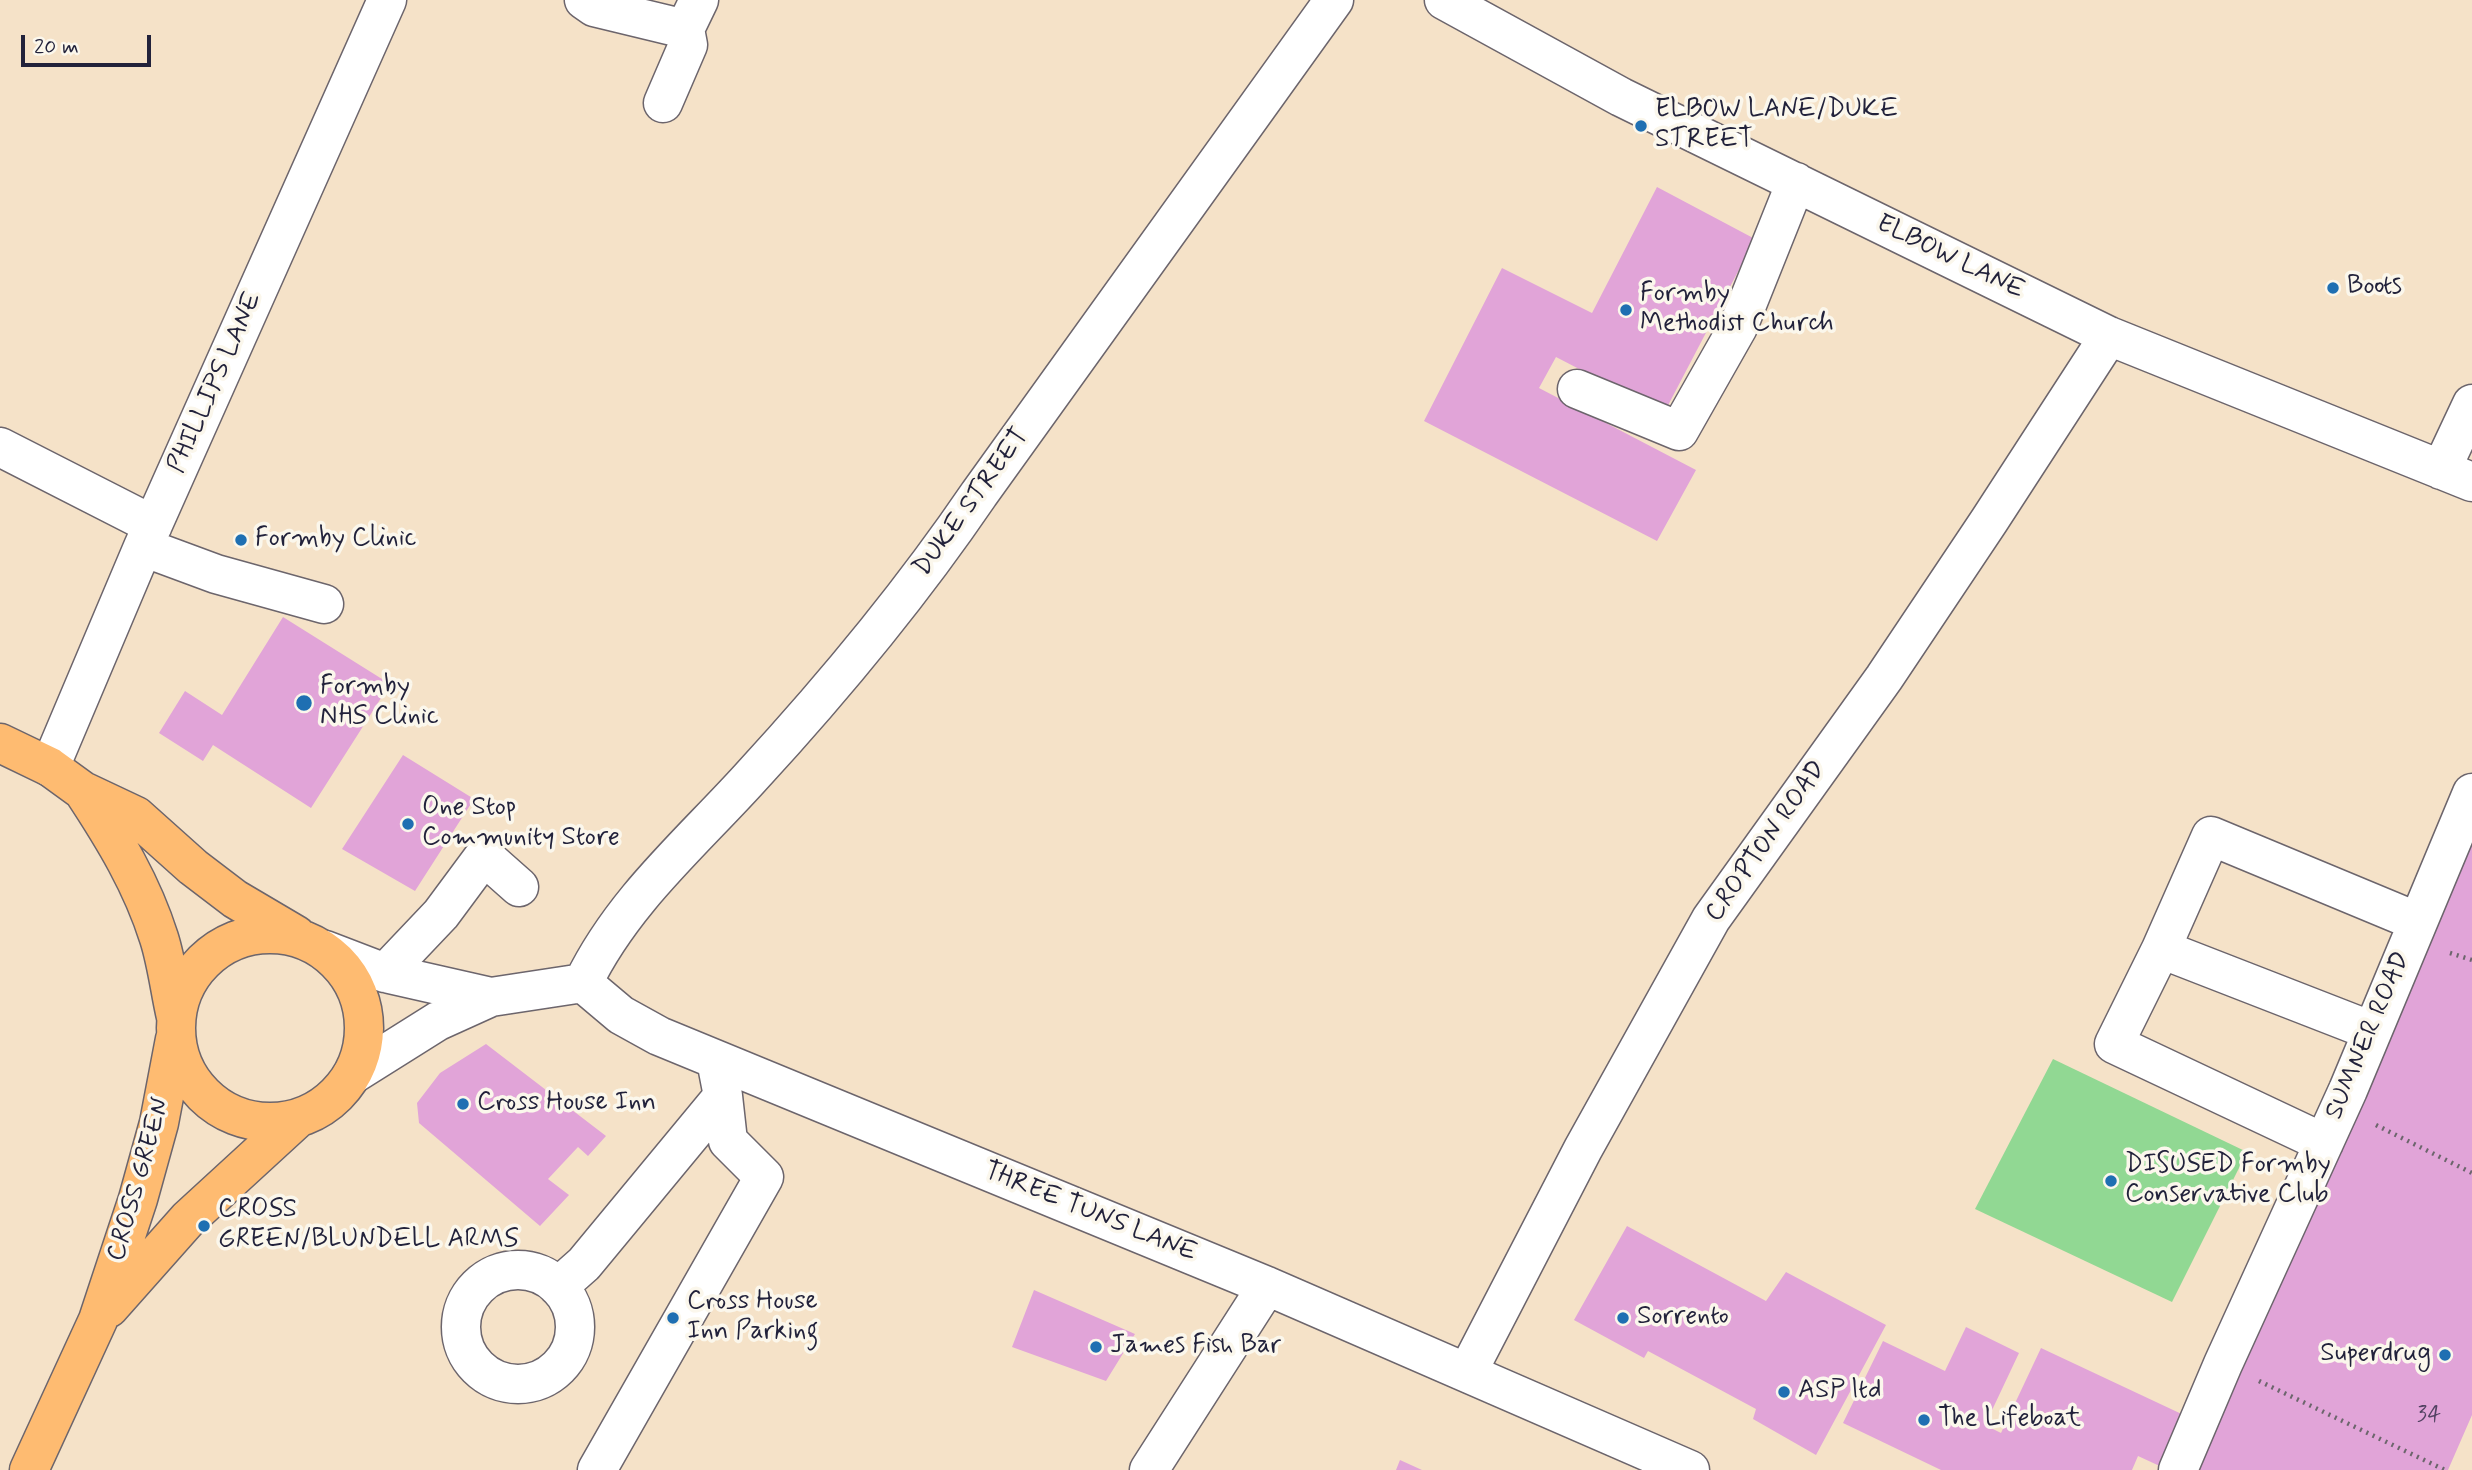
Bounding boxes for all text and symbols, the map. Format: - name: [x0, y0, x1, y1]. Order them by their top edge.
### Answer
- scale bar: [24, 21, 154, 65]
- text: 20 m: [34, 33, 79, 61]
- place label: ELBOW LANE/DUKE STREET: [1655, 95, 1898, 156]
- marker: ELBOW LANE/DUKE STREET: [1633, 118, 1649, 134]
- street label: ELBOW LANE: [1871, 209, 2029, 307]
- place label: Boots: [2347, 272, 2402, 304]
- place label: Formby Methodist Church: [1640, 279, 1834, 340]
- marker: Boots: [2325, 280, 2341, 296]
- street label: PHILLIPS LANE: [162, 288, 270, 478]
- marker: Formby Methodist Church: [1618, 302, 1634, 318]
- street label: DUKE STREET: [908, 423, 1036, 583]
- place label: Formby Clinic: [255, 524, 417, 556]
- marker: Formby Clinic: [233, 532, 249, 548]
- place label: Formby NHS Clinic: [320, 672, 439, 734]
- marker: Formby NHS Clinic: [294, 693, 314, 713]
- street label: CROPTON ROAD: [1700, 755, 1834, 929]
- place label: One Stop Community Store: [422, 793, 620, 854]
- marker: One Stop Community Store: [400, 816, 416, 832]
- street label: SUMNER ROAD: [2320, 948, 2418, 1124]
- place label: Cross House Inn: [477, 1088, 656, 1120]
- street label: CROSS GREEN: [102, 1095, 178, 1265]
- marker: Cross House Inn: [455, 1096, 471, 1112]
- place label: DISUSED Formby Conservative Club: [2125, 1150, 2331, 1212]
- street label: THREE TUNS LANE: [979, 1156, 1201, 1270]
- marker: DISUSED Formby Conservative Club: [2103, 1173, 2119, 1189]
- place label: CROSS GREEN/BLUNDELL ARMS: [218, 1195, 519, 1256]
- marker: CROSS GREEN/BLUNDELL ARMS: [196, 1218, 212, 1234]
- place label: Cross House Inn Parking: [687, 1287, 819, 1348]
- place label: Sorrento: [1637, 1302, 1729, 1334]
- marker: Cross House Inn Parking: [665, 1310, 681, 1326]
- marker: Sorrento: [1615, 1310, 1631, 1326]
- place label: James Fish Bar: [1110, 1331, 1281, 1363]
- marker: James Fish Bar: [1088, 1339, 1104, 1355]
- place label: Superdrug: [2320, 1339, 2431, 1371]
- marker: Superdrug: [2437, 1347, 2453, 1363]
- place label: ASP ltd: [1798, 1376, 1882, 1408]
- marker: ASP ltd: [1776, 1384, 1792, 1400]
- house number: 34: [2417, 1402, 2441, 1430]
- place label: The Lifeboat: [1938, 1404, 2081, 1436]
- marker: The Lifeboat: [1916, 1412, 1932, 1428]

